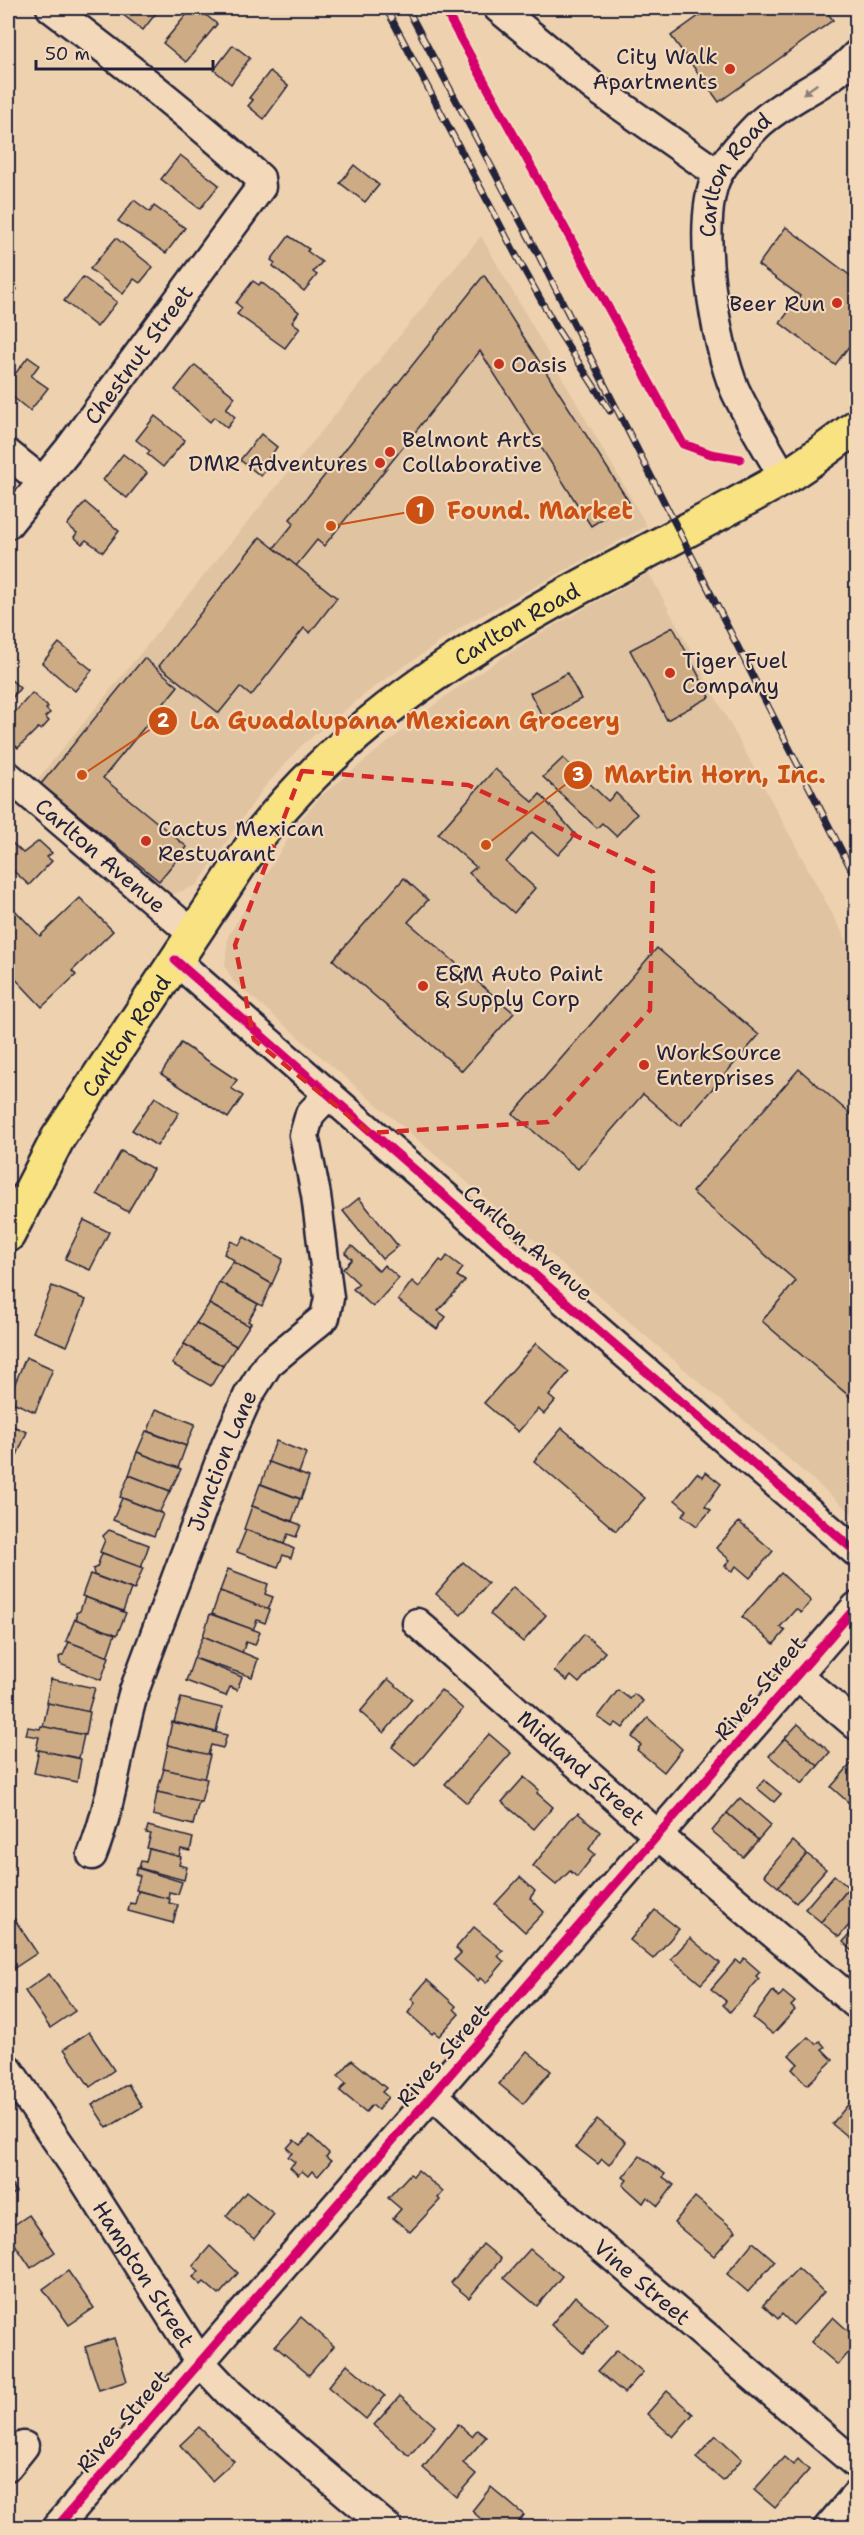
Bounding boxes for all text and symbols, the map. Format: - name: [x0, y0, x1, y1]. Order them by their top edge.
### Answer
- scale bar: [36, 33, 213, 71]
- text: 50 m: [45, 42, 90, 66]
- place label: City Walk Apartments: [592, 42, 718, 96]
- marker: City Walk Apartments: [723, 62, 737, 76]
- one-way arrow: [802, 83, 818, 95]
- street label: Carlton Road: [693, 106, 777, 238]
- street label: Chestnut Street: [78, 279, 199, 430]
- place label: Beer Run: [729, 289, 825, 318]
- marker: Beer Run: [830, 296, 844, 310]
- place label: Oasis: [511, 350, 567, 379]
- marker: Oasis: [492, 357, 506, 371]
- place label: Belmont Arts Collaborative: [402, 425, 542, 479]
- marker: Belmont Arts Collaborative: [383, 445, 397, 459]
- place label: DMR Adventures: [189, 449, 368, 478]
- marker: DMR Adventures: [373, 456, 387, 470]
- callout: Found. Market: [405, 489, 645, 531]
- text: Found. Market: [447, 495, 633, 527]
- text: 1: [416, 499, 424, 523]
- street label: Carlton Road: [448, 576, 585, 672]
- place label: Tiger Fuel Company: [682, 646, 788, 700]
- marker: Tiger Fuel Company: [663, 666, 677, 680]
- callout: La Guadalupana Mexican Grocery: [148, 700, 632, 742]
- text: La Guadalupana Mexican Grocery: [190, 705, 620, 737]
- text: 2: [157, 709, 170, 733]
- callout: Martin Horn, Inc.: [563, 754, 838, 796]
- text: Martin Horn, Inc.: [604, 759, 826, 791]
- text: 3: [572, 763, 584, 787]
- street label: Carlton Avenue: [29, 791, 172, 919]
- place label: Cactus Mexican Restuarant: [158, 814, 324, 868]
- marker: Cactus Mexican Restuarant: [139, 834, 153, 848]
- place label: E&M Auto Paint & Supply Corp: [435, 959, 603, 1013]
- street label: Carlton Road: [75, 969, 177, 1103]
- marker: E&M Auto Paint & Supply Corp: [416, 979, 430, 993]
- place label: WorkSource Enterprises: [656, 1038, 782, 1092]
- marker: WorkSource Enterprises: [637, 1058, 651, 1072]
- street label: Carlton Avenue: [457, 1178, 599, 1308]
- street label: Junction Lane: [180, 1385, 263, 1535]
- street label: Rives Street: [708, 1630, 812, 1746]
- street label: Midland Street: [511, 1704, 651, 1832]
- street label: Rives Street: [390, 1997, 496, 2113]
- street label: Hampton Street: [86, 2195, 201, 2353]
- street label: Vine Street: [588, 2232, 697, 2332]
- street label: Rives Street: [70, 2363, 176, 2479]

